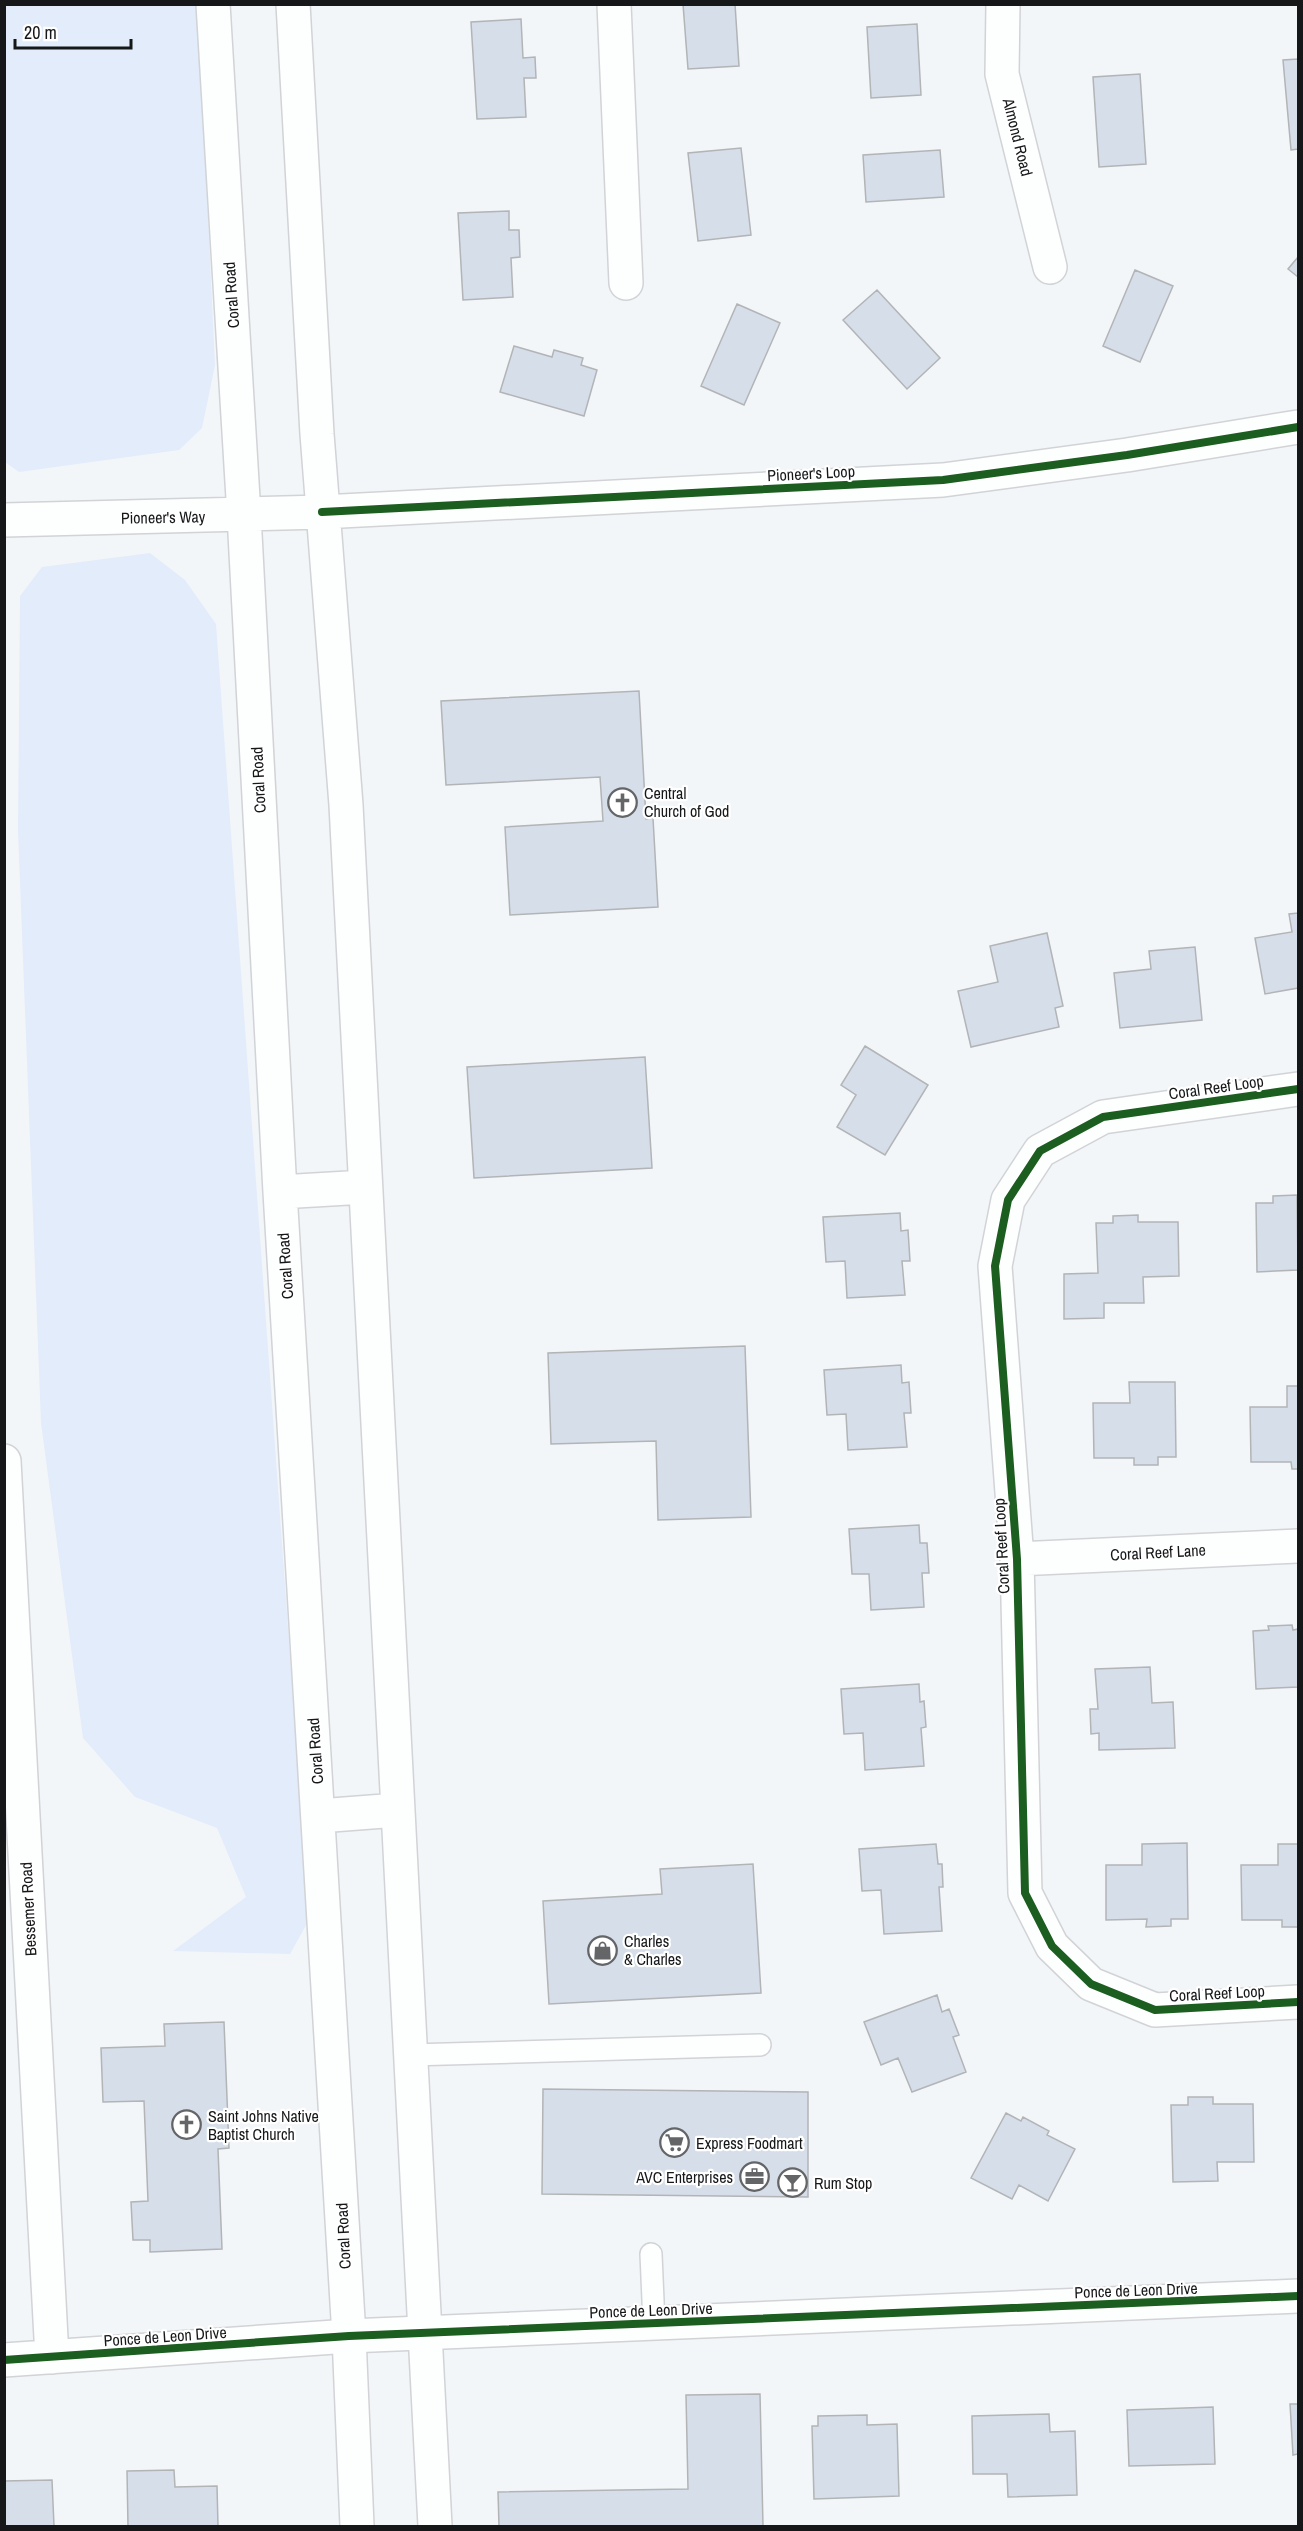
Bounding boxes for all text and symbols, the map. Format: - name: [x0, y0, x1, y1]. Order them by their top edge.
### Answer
- scale bar: [15, 12, 130, 50]
- text: 20 m: [24, 20, 57, 45]
- street label: Almond Road: [997, 95, 1038, 178]
- street label: Coral Road: [218, 261, 244, 329]
- street label: Pioneer's Loop: [767, 460, 855, 486]
- street label: Pioneer's Way: [121, 505, 206, 529]
- street label: Coral Road: [245, 746, 271, 814]
- place label: Central Church of God: [644, 782, 729, 822]
- church icon: Central Church of God: [607, 786, 639, 818]
- street label: Coral Reef Loop: [1167, 1069, 1265, 1105]
- street label: Coral Road: [272, 1232, 298, 1300]
- street label: Coral Reef Loop: [988, 1498, 1014, 1594]
- street label: Coral Reef Lane: [1110, 1539, 1206, 1565]
- street label: Coral Road: [302, 1717, 328, 1785]
- street label: Bessemer Road: [15, 1861, 41, 1957]
- place label: Charles & Charles: [624, 1930, 682, 1970]
- shop icon: Charles & Charles: [587, 1934, 619, 1966]
- street label: Coral Reef Loop: [1169, 1980, 1265, 2006]
- place label: Saint Johns Native Baptist Church: [208, 2105, 319, 2145]
- church icon: Saint Johns Native Baptist Church: [171, 2109, 203, 2141]
- supermarket icon: Express Foodmart: [659, 2127, 691, 2159]
- place label: Express Foodmart: [696, 2132, 803, 2154]
- office icon: AVC Enterprises: [738, 2161, 770, 2193]
- place label: AVC Enterprises: [635, 2166, 733, 2188]
- bar icon: Rum Stop: [777, 2167, 809, 2199]
- place label: Rum Stop: [814, 2172, 872, 2194]
- street label: Coral Road: [330, 2202, 356, 2270]
- street label: Ponce de Leon Drive: [1074, 2277, 1198, 2303]
- street label: Ponce de Leon Drive: [589, 2297, 713, 2323]
- street label: Ponce de Leon Drive: [103, 2321, 227, 2351]

